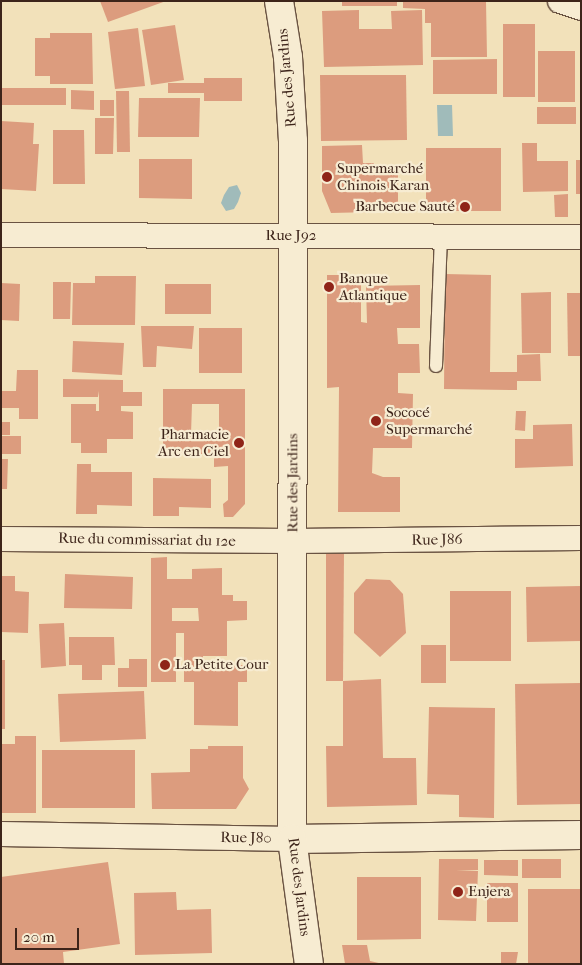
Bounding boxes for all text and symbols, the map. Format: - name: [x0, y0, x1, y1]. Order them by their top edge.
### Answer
- street label: Rue des Jardins: [274, 28, 300, 128]
- place label: Supermarché Chinois Karan: [337, 159, 429, 194]
- marker: Supermarché Chinois Karan: [321, 171, 333, 183]
- place label: Barbecue Sauté: [355, 198, 455, 216]
- marker: Barbecue Sauté: [459, 201, 471, 213]
- street label: Rue J92: [266, 227, 316, 245]
- place label: Banque Atlantique: [339, 269, 407, 304]
- marker: Banque Atlantique: [323, 281, 335, 293]
- place label: Sococé Supermarché: [386, 403, 472, 438]
- marker: Sococé Supermarché: [370, 415, 382, 427]
- place label: Pharmacie Arc en Ciel: [158, 425, 229, 460]
- street label: Rue des Jardins: [284, 433, 302, 533]
- marker: Pharmacie Arc en Ciel: [233, 437, 245, 449]
- street label: Rue du commissariat du 12e: [58, 529, 236, 551]
- street label: Rue J86: [411, 531, 463, 549]
- place label: La Petite Cour: [175, 656, 268, 674]
- marker: La Petite Cour: [159, 659, 171, 671]
- street label: Rue J80: [220, 829, 272, 847]
- street label: Rue des Jardins: [284, 837, 314, 937]
- place label: Enjera: [468, 883, 510, 901]
- marker: Enjera: [452, 886, 464, 898]
- scale bar: [18, 918, 81, 950]
- text: 20 m: [23, 928, 55, 946]

